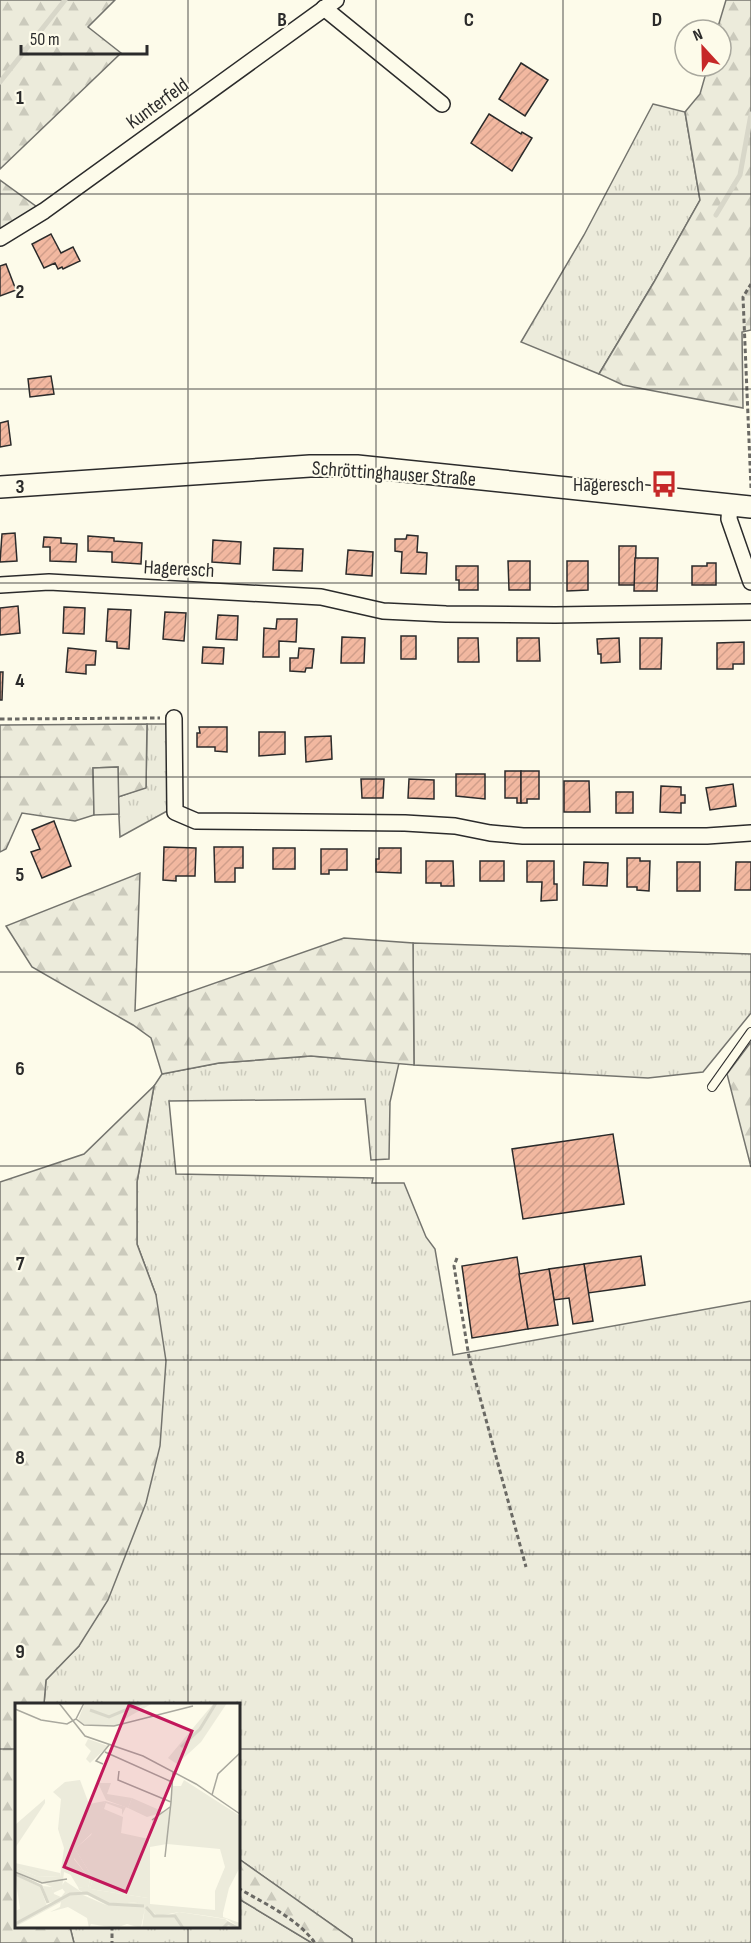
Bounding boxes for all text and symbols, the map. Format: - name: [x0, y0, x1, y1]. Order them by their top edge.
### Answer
- text: B: [277, 8, 287, 32]
- text: C: [464, 8, 474, 32]
- text: D: [652, 8, 662, 32]
- scale bar: [21, 18, 147, 56]
- north arrow: [673, 18, 733, 78]
- text: N: [690, 25, 705, 46]
- text: 50 m: [30, 29, 60, 50]
- street label: Kunterfeld: [122, 73, 193, 134]
- text: 1: [16, 86, 24, 110]
- text: 2: [16, 280, 24, 304]
- street label: Schröttinghauser Straße: [311, 456, 477, 492]
- bus stop icon: Hageresch: [649, 469, 679, 499]
- place label: Hageresch: [573, 473, 644, 497]
- text: 3: [16, 475, 25, 499]
- street label: Hageresch: [143, 555, 215, 583]
- text: 4: [15, 669, 25, 693]
- text: 5: [16, 863, 25, 887]
- text: 6: [15, 1057, 25, 1081]
- text: 7: [16, 1252, 25, 1276]
- text: 8: [15, 1446, 25, 1470]
- text: 9: [15, 1640, 25, 1664]
- inset map: [15, 1703, 240, 1928]

